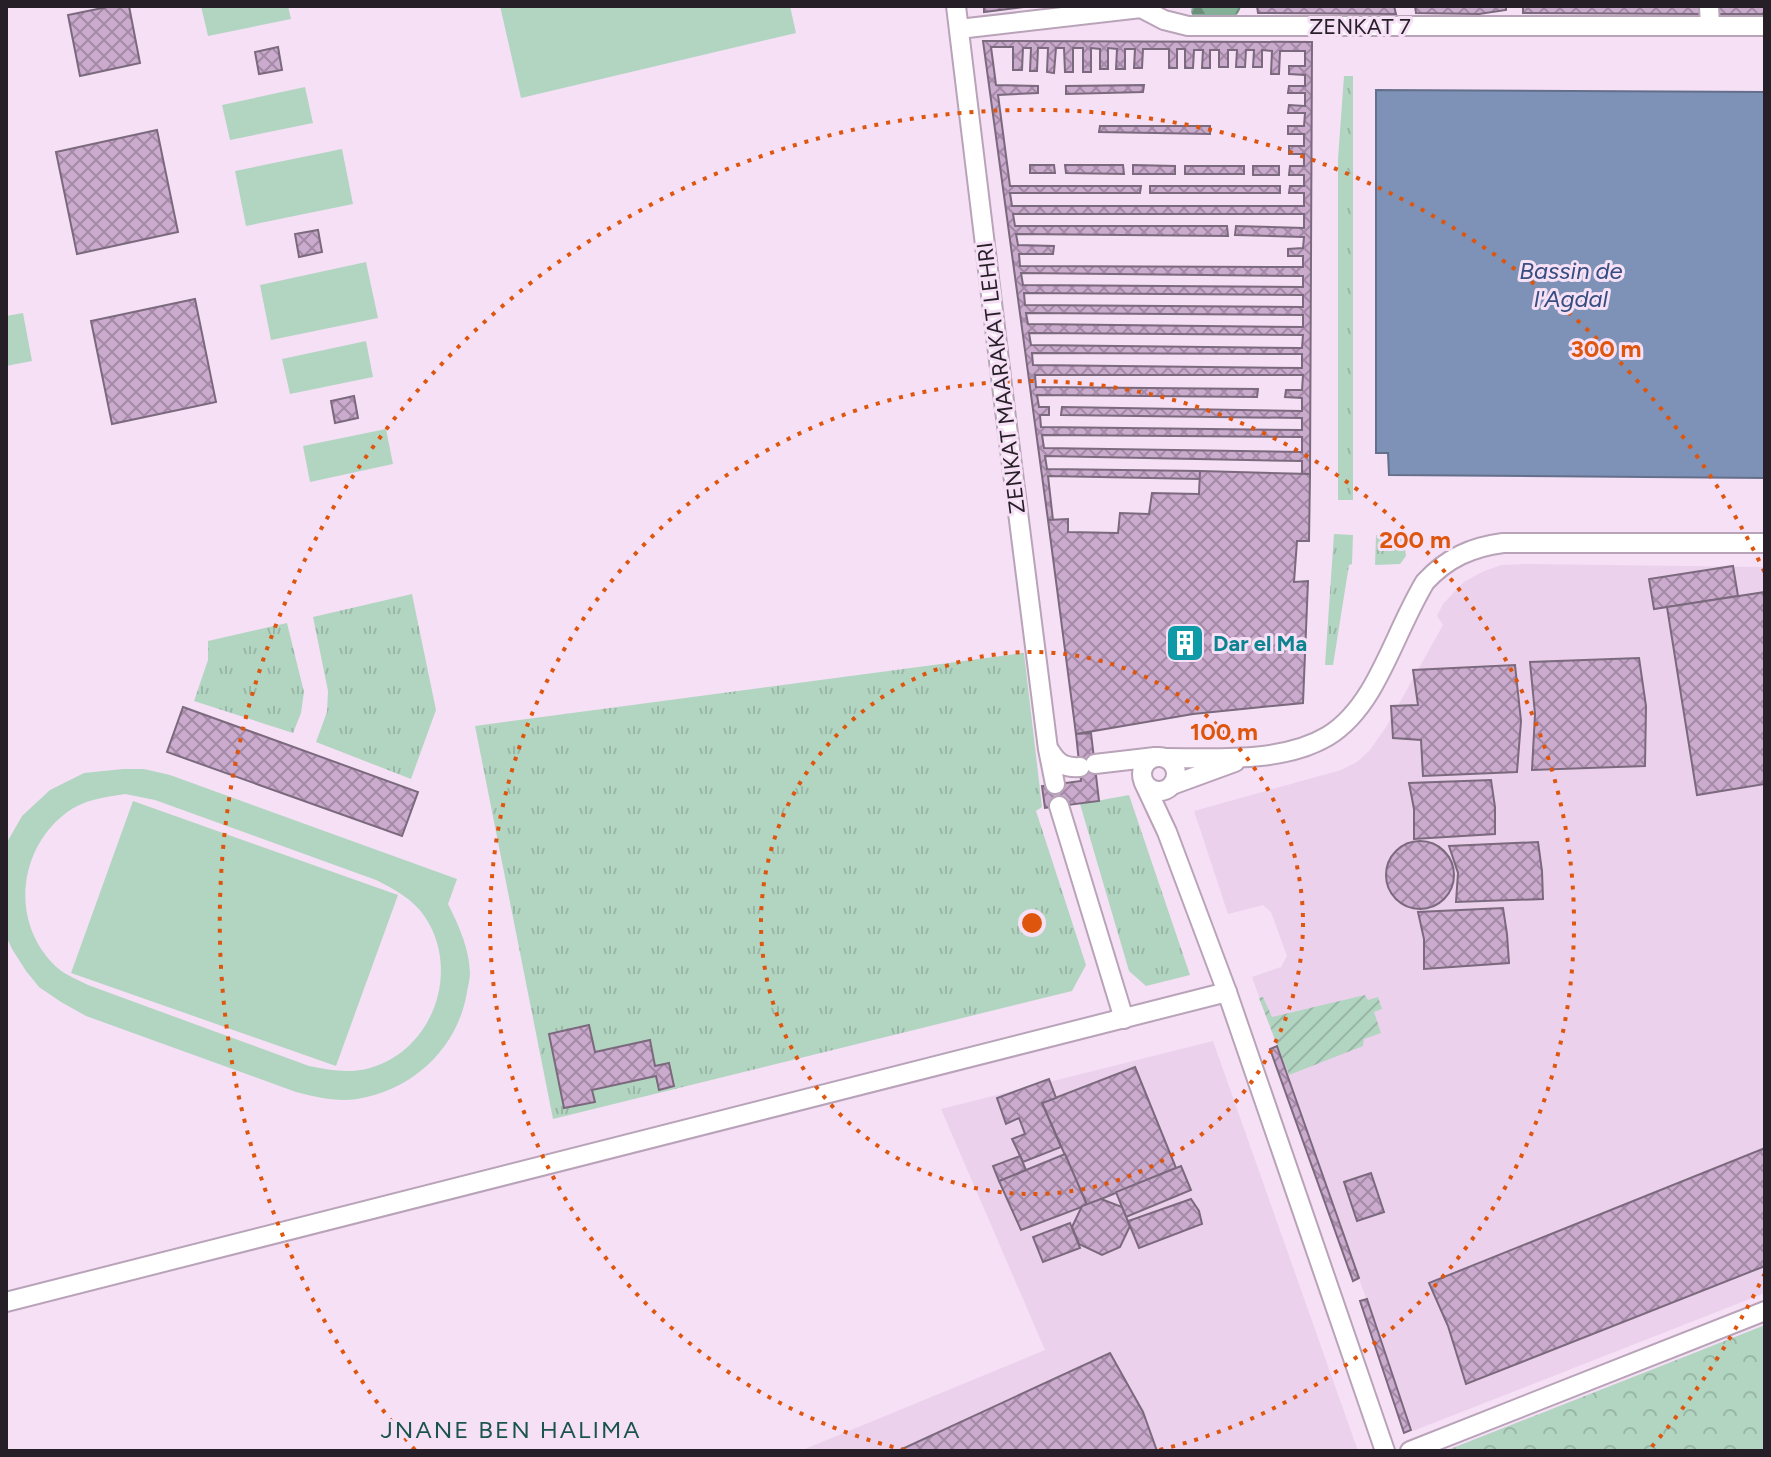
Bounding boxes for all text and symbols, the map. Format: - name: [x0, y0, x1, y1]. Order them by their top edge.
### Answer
- street label: ZENKAT 7: [1309, 13, 1411, 40]
- street label: ZENKAT MAARAKAT LEHRI: [971, 241, 1031, 515]
- water label: Bassin de l'Agdal: [1519, 256, 1623, 313]
- text: 300 m: [1570, 334, 1642, 363]
- text: 200 m: [1379, 525, 1451, 554]
- building icon: Dar el Ma: [1164, 622, 1206, 664]
- place label: Dar el Ma: [1213, 630, 1307, 657]
- text: 100 m: [1190, 717, 1258, 746]
- centre of rings: [1018, 909, 1046, 937]
- district label: JNANE BEN HALIMA: [380, 1415, 642, 1444]

